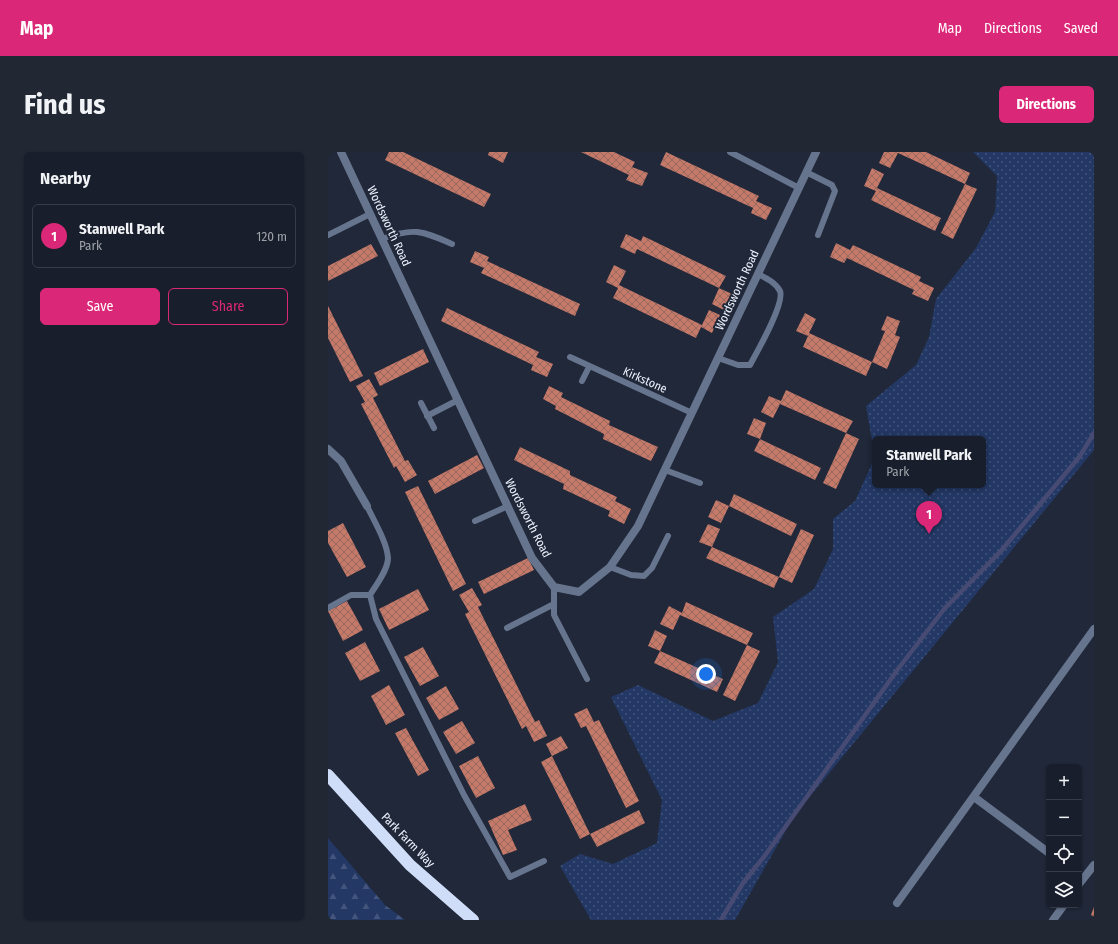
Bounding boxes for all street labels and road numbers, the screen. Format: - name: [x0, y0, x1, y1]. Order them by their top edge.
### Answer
- street label: Wordsworth Road: [364, 184, 414, 268]
- street label: Wordsworth Road: [712, 248, 762, 332]
- street label: Kirkstone: [621, 364, 669, 396]
- street label: Wordsworth Road: [502, 476, 554, 560]
- street label: Park Farm Way: [378, 810, 438, 871]

